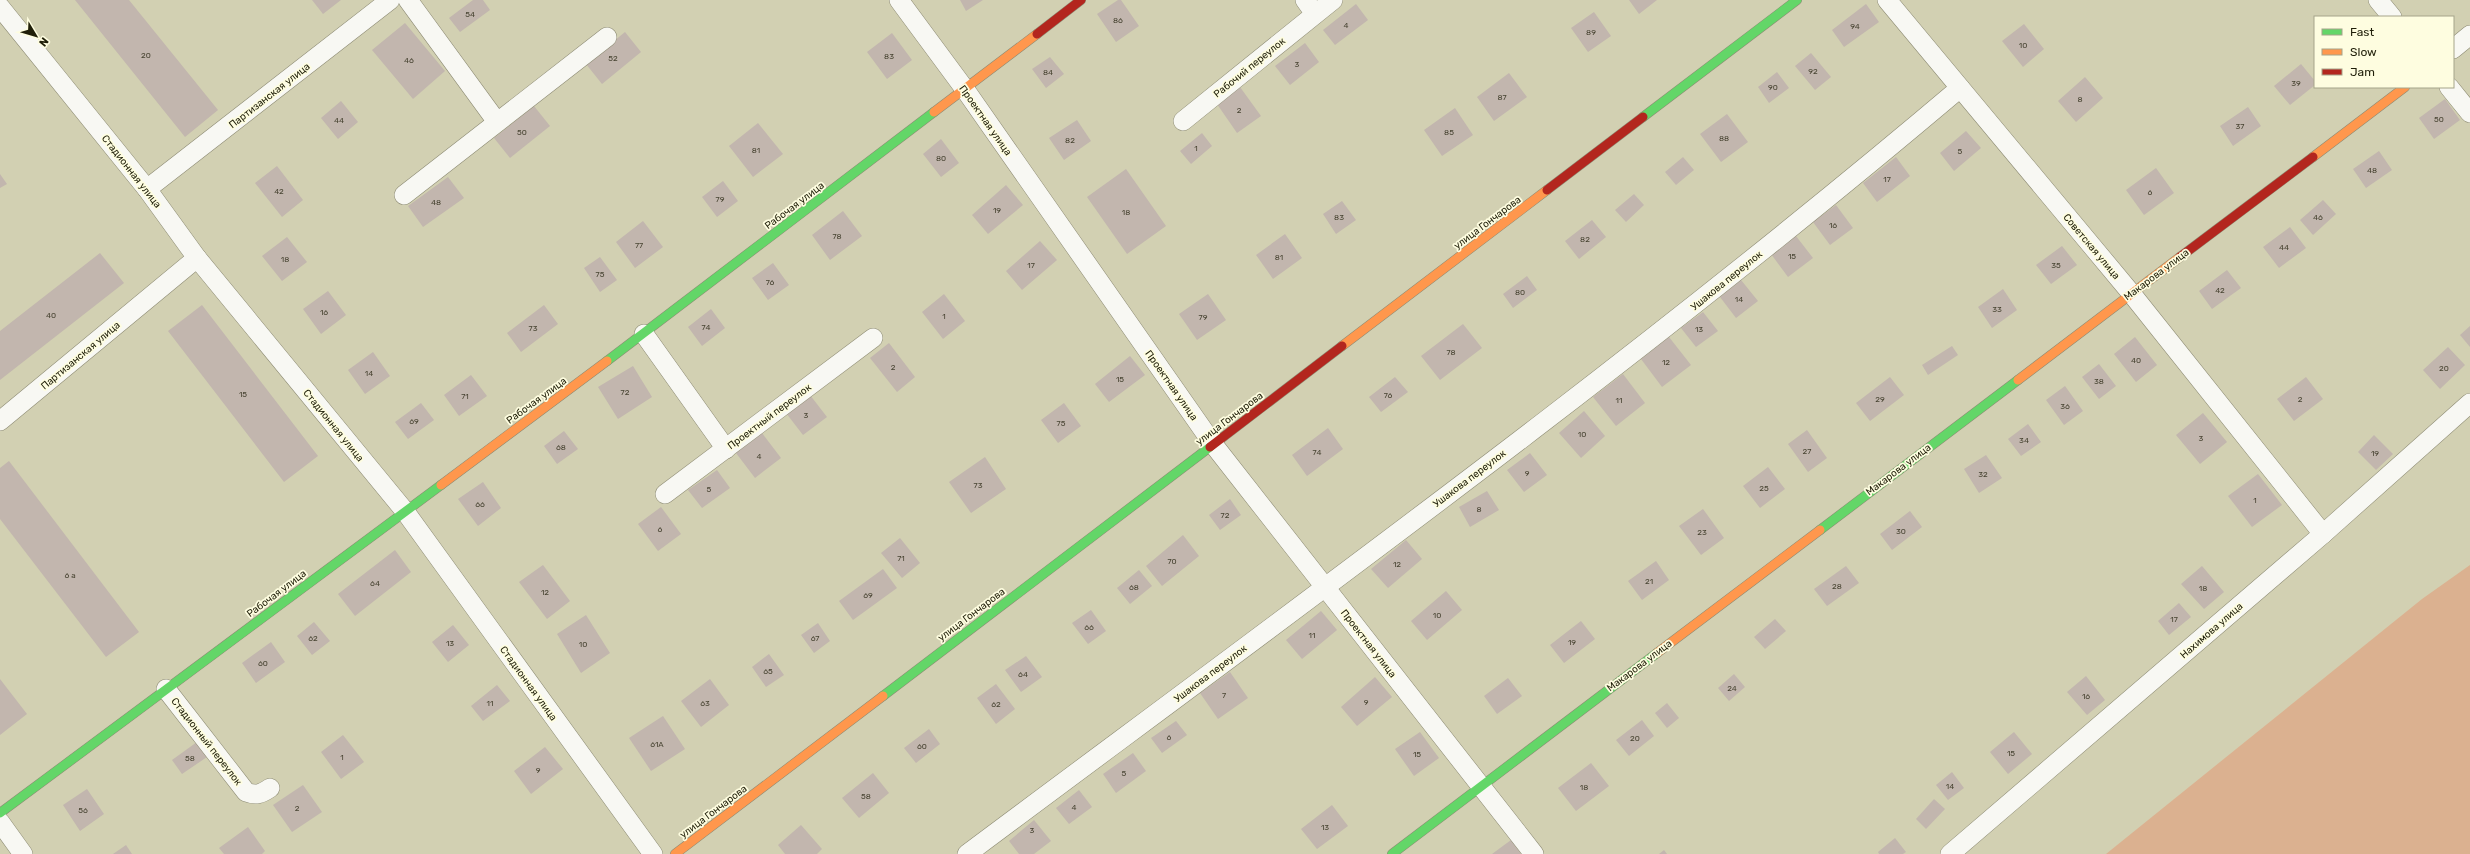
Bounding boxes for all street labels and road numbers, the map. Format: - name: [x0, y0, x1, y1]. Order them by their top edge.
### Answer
- street label: Рабочий переулок: [1211, 35, 1288, 100]
- street label: Партизанская улица: [227, 60, 313, 131]
- street label: Проектная улица: [956, 83, 1014, 158]
- street label: Стадионная улица: [99, 133, 163, 211]
- street label: Рабочая улица: [763, 180, 827, 232]
- street label: улица Гончарова: [1452, 194, 1524, 252]
- street label: Советская улица: [2060, 211, 2122, 282]
- street label: Макарова улица: [2122, 246, 2192, 303]
- street label: Ушакова переулок: [1689, 248, 1765, 313]
- street label: Партизанская улица: [39, 319, 123, 392]
- street label: Проектная улица: [1142, 348, 1200, 423]
- street label: Рабочая улица: [504, 375, 569, 427]
- street label: Проектный переулок: [725, 381, 814, 452]
- street label: Стадионная улица: [300, 387, 366, 464]
- street label: улица Гончарова: [1194, 390, 1266, 448]
- street label: Макарова улица: [1864, 441, 1934, 498]
- street label: Ушакова переулок: [1431, 447, 1509, 510]
- street label: Рабочая улица: [245, 568, 309, 620]
- street label: улица Гончарова: [936, 586, 1008, 644]
- street label: Нахимова улица: [2178, 600, 2245, 661]
- street label: Проектная улица: [1338, 607, 1399, 680]
- street label: Макарова улица: [1605, 637, 1675, 694]
- street label: Ушакова переулок: [1172, 642, 1250, 705]
- street label: Стадионная улица: [497, 644, 559, 723]
- street label: Стадионный переулок: [168, 695, 245, 788]
- street label: улица Гончарова: [678, 783, 750, 841]

